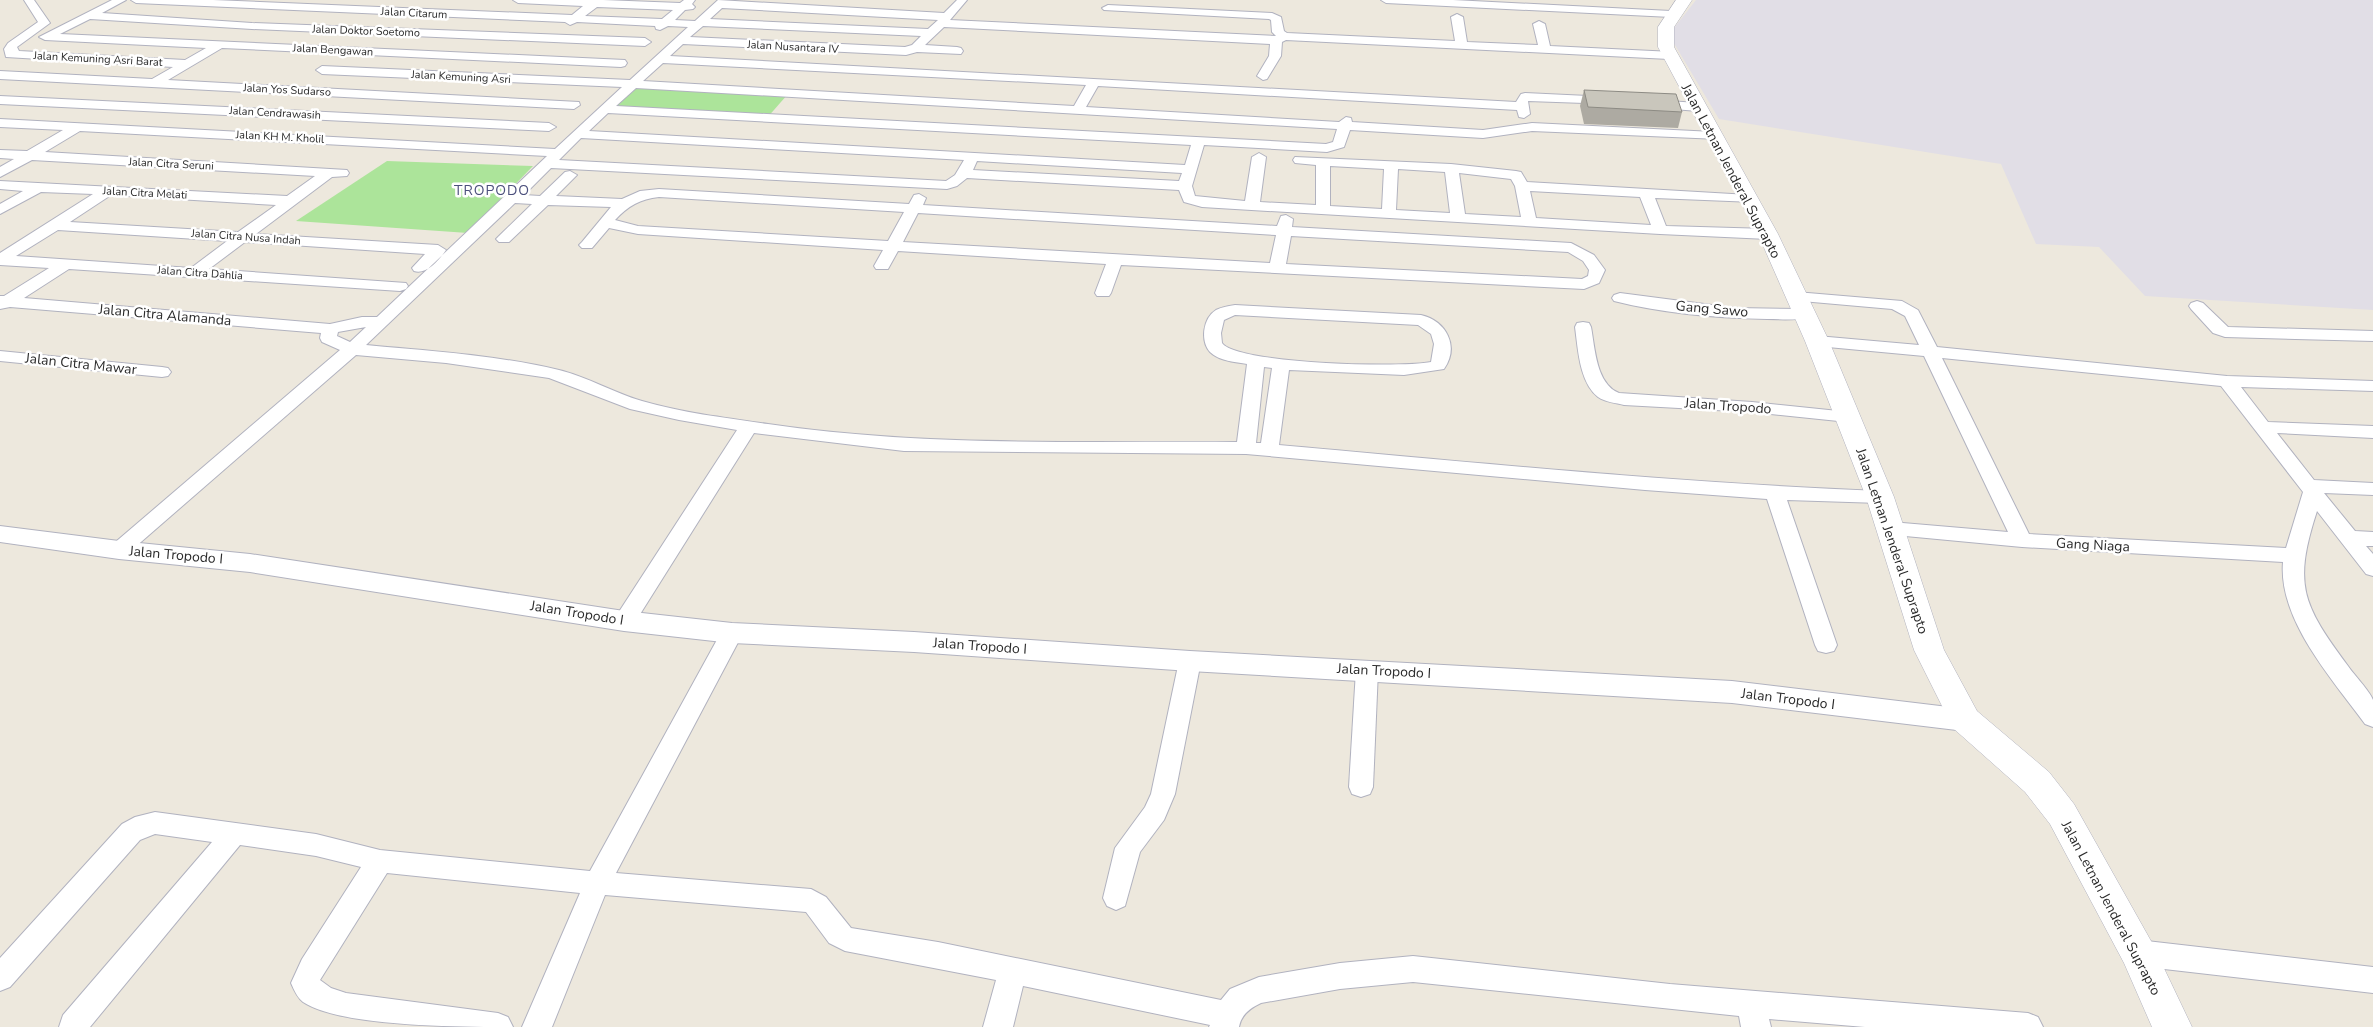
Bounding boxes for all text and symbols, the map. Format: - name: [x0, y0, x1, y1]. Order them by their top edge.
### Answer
- street label: Jalan Citarum: [379, 4, 448, 22]
- street label: Jalan Doktor Soetomo: [311, 22, 420, 40]
- street label: Jalan Nusantara IV: [746, 37, 840, 57]
- street label: Jalan Bengawan: [291, 40, 374, 60]
- street label: Jalan Kemuning Asri Barat: [32, 48, 163, 70]
- street label: Jalan Kemuning Asri: [410, 67, 511, 87]
- street label: Jalan Letnan Jenderal Suprapto: [1676, 79, 1785, 262]
- street label: Jalan Yos Sudarso: [242, 80, 331, 100]
- street label: Jalan Cendrawasih: [228, 103, 321, 123]
- street label: Jalan KH M. Kholil: [234, 127, 325, 147]
- street label: Jalan Citra Seruni: [127, 154, 214, 174]
- district label: TROPODO: [454, 181, 530, 200]
- street label: Jalan Citra Melati: [101, 183, 188, 203]
- street label: Jalan Citra Nusa Indah: [190, 226, 301, 248]
- street label: Jalan Citra Dahlia: [156, 262, 243, 283]
- street label: Gang Sawo: [1675, 296, 1749, 322]
- street label: Jalan Citra Alamanda: [97, 300, 232, 330]
- street label: Jalan Citra Mawar: [23, 349, 138, 379]
- street label: Jalan Tropodo: [1683, 393, 1772, 419]
- street label: Jalan Letnan Jenderal Suprapto: [1851, 445, 1933, 637]
- street label: Gang Niaga: [2056, 534, 2130, 556]
- street label: Jalan Tropodo I: [127, 541, 224, 569]
- street label: Jalan Tropodo I: [528, 596, 625, 630]
- street label: Jalan Tropodo I: [931, 633, 1028, 659]
- street label: Jalan Tropodo I: [1335, 659, 1432, 683]
- street label: Jalan Tropodo I: [1739, 684, 1836, 714]
- street label: Jalan Letnan Jenderal Suprapto: [2056, 816, 2165, 999]

